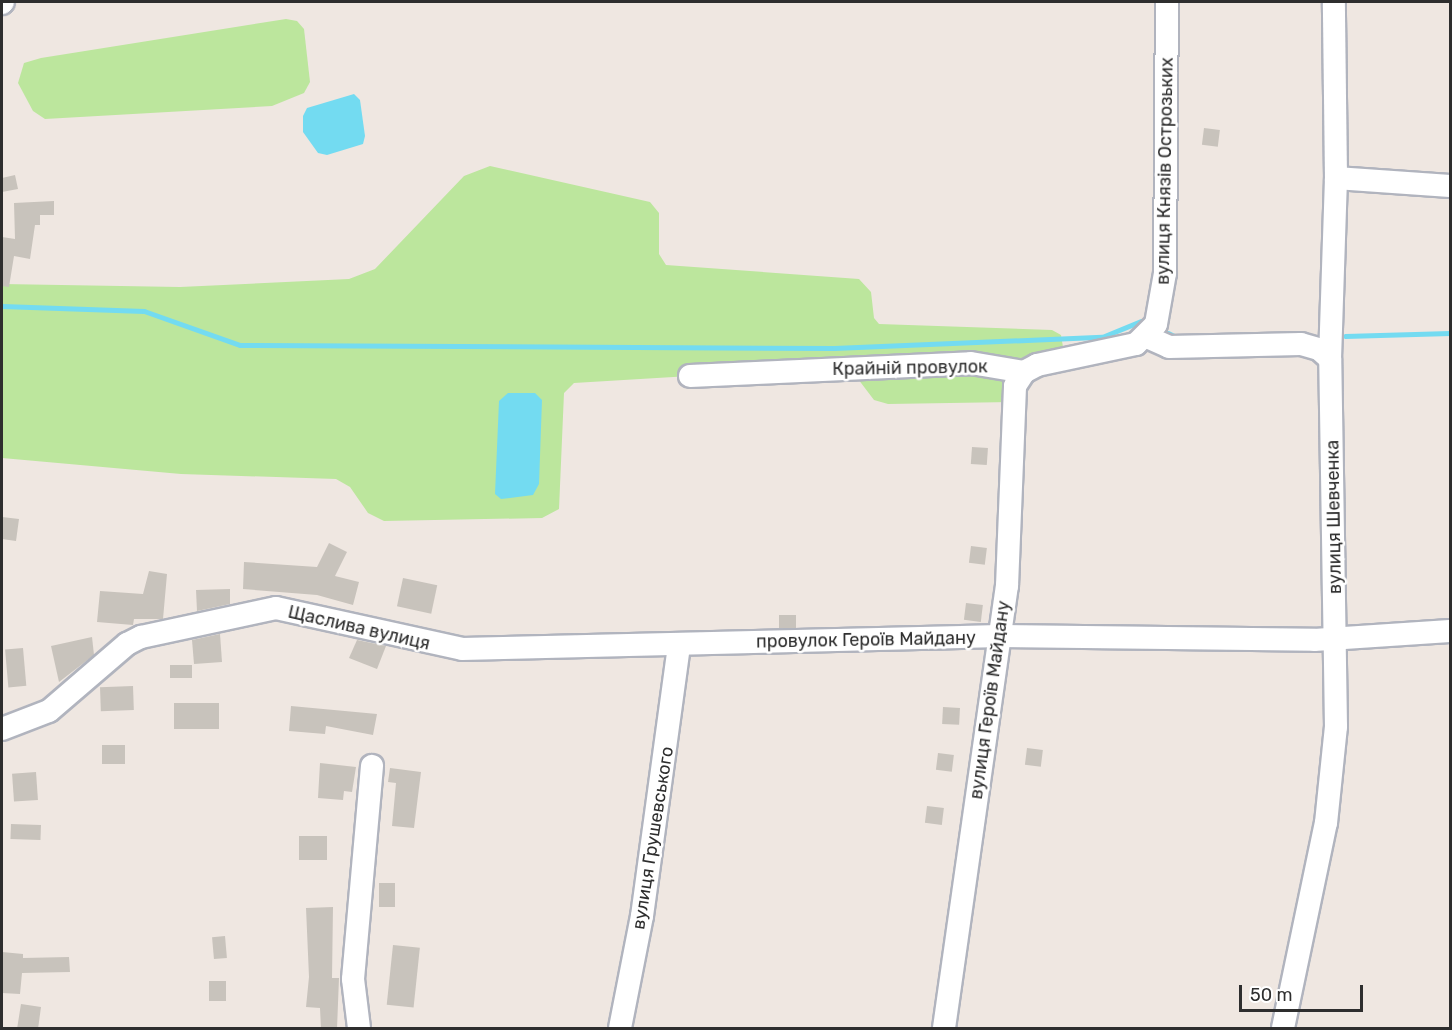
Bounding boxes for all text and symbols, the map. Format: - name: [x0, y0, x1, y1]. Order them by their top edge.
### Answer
- street label: вулиця Князів Острозьких: [1152, 57, 1178, 285]
- street label: Крайній провулок: [832, 356, 988, 380]
- street label: вулиця Шевченка: [1322, 440, 1346, 594]
- street label: вулиця Героїв Майдану: [965, 599, 1015, 801]
- street label: Щаслива вулиця: [286, 601, 432, 655]
- street label: провулок Героїв Майдану: [756, 627, 976, 653]
- street label: вулиця Грушевського: [628, 745, 678, 931]
- scale bar: [1242, 973, 1366, 1011]
- text: 50 m: [1250, 984, 1293, 1006]

